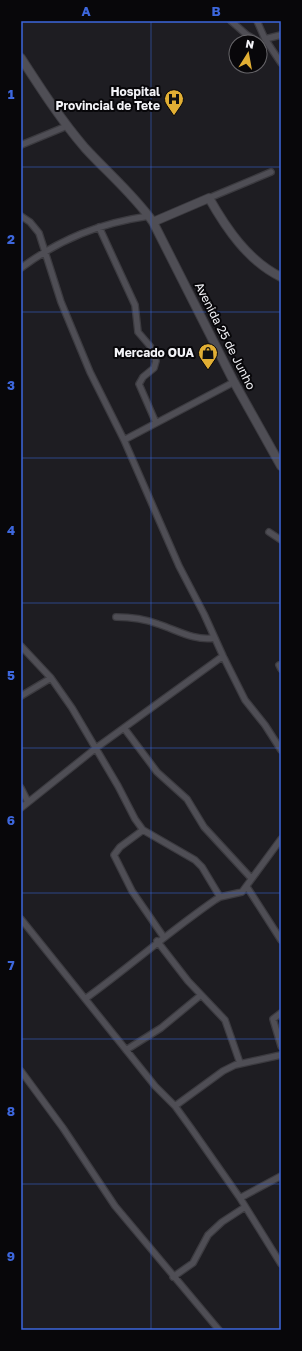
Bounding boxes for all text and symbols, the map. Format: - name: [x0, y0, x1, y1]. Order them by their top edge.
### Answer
- text: A: [81, 3, 91, 19]
- text: B: [211, 3, 221, 19]
- north arrow: [228, 34, 268, 74]
- text: N: [245, 37, 255, 51]
- place label: Hospital Provincial de Tete: [55, 84, 160, 113]
- text: 1: [8, 86, 15, 102]
- hospital icon: Hospital Provincial de Tete: [163, 88, 185, 116]
- text: 2: [7, 231, 15, 247]
- street label: Avenida 25 de Junho: [192, 279, 259, 392]
- shop icon: Mercado OUA: [197, 342, 219, 370]
- place label: Mercado OUA: [114, 345, 194, 360]
- text: 3: [7, 377, 15, 393]
- text: 4: [7, 522, 15, 538]
- text: 5: [7, 667, 15, 683]
- text: 6: [7, 812, 15, 828]
- text: 7: [7, 957, 15, 973]
- text: 8: [7, 1103, 15, 1119]
- text: 9: [7, 1248, 15, 1264]

